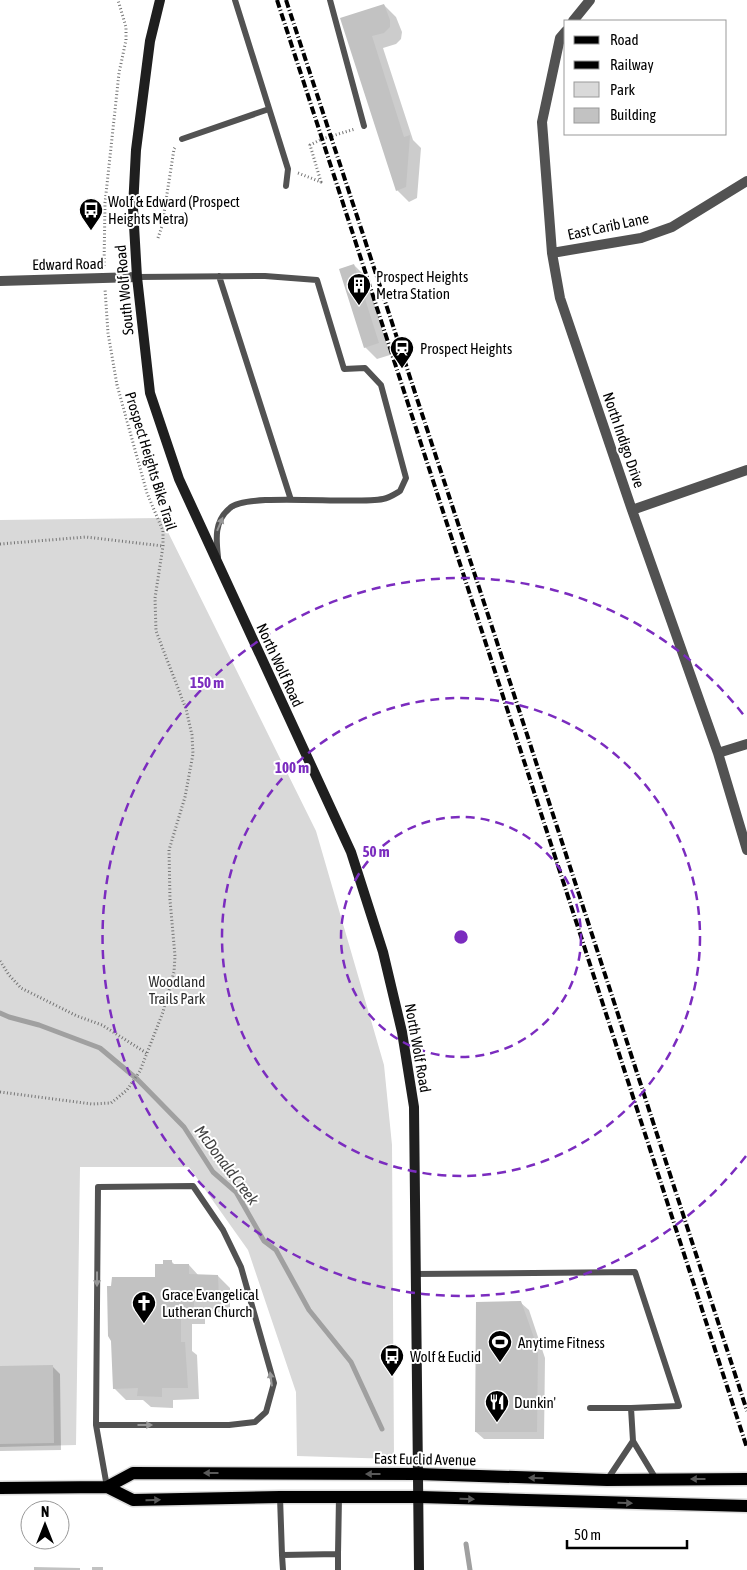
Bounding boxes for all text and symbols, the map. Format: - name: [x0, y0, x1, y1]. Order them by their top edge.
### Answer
- legend: [564, 20, 727, 135]
- text: Road: [610, 31, 639, 48]
- text: Railway: [610, 56, 654, 73]
- text: Park: [610, 81, 635, 98]
- text: Building: [610, 106, 656, 123]
- place label: Wolf & Edward (Prospect Heights Metra): [108, 193, 240, 227]
- bus stop icon: Wolf & Edward (Prospect Heights Metra): [78, 197, 104, 231]
- street label: East Carib Lane: [566, 209, 650, 243]
- street label: South Wolf Road: [112, 244, 136, 336]
- street label: Edward Road: [32, 255, 104, 273]
- place label: Prospect Heights Metra Station: [376, 268, 468, 302]
- building icon: Prospect Heights Metra Station: [346, 272, 372, 306]
- station icon: Prospect Heights: [389, 335, 415, 369]
- place label: Prospect Heights: [420, 340, 512, 357]
- street label: Prospect Heights Bike Trail: [122, 390, 180, 532]
- street label: North Indigo Drive: [600, 390, 648, 490]
- one-way arrow: [216, 516, 224, 531]
- street label: North Wolf Road: [253, 621, 307, 709]
- text: 150 m: [190, 674, 224, 691]
- text: 100 m: [275, 759, 309, 776]
- text: 50 m: [363, 843, 390, 860]
- centre of rings: [452, 928, 470, 946]
- park label: Woodland Trails Park: [149, 973, 206, 1007]
- street label: North Wolf Road: [402, 1002, 434, 1094]
- water label: McDonald Creek: [191, 1122, 263, 1209]
- one-way arrow: [93, 1271, 101, 1287]
- place label: Grace Evangelical Lutheran Church: [162, 1286, 259, 1320]
- church icon: Grace Evangelical Lutheran Church: [131, 1290, 157, 1324]
- sports icon: Anytime Fitness: [487, 1329, 513, 1363]
- place label: Anytime Fitness: [518, 1334, 605, 1351]
- bus stop icon: Wolf & Euclid: [379, 1343, 405, 1377]
- place label: Wolf & Euclid: [410, 1348, 481, 1365]
- one-way arrow: [267, 1371, 275, 1387]
- restaurant icon: Dunkin': [484, 1389, 510, 1423]
- place label: Dunkin': [514, 1394, 556, 1411]
- one-way arrow: [137, 1421, 153, 1429]
- street label: East Euclid Avenue: [374, 1450, 476, 1468]
- one-way arrow: [203, 1469, 219, 1477]
- one-way arrow: [365, 1470, 381, 1478]
- one-way arrow: [528, 1473, 544, 1481]
- one-way arrow: [690, 1475, 706, 1483]
- one-way arrow: [460, 1495, 476, 1503]
- one-way arrow: [145, 1496, 161, 1504]
- one-way arrow: [617, 1499, 633, 1507]
- north arrow: [20, 1500, 70, 1550]
- text: N: [41, 1504, 49, 1520]
- scale bar: [567, 1518, 687, 1550]
- text: 50 m: [574, 1526, 601, 1543]

